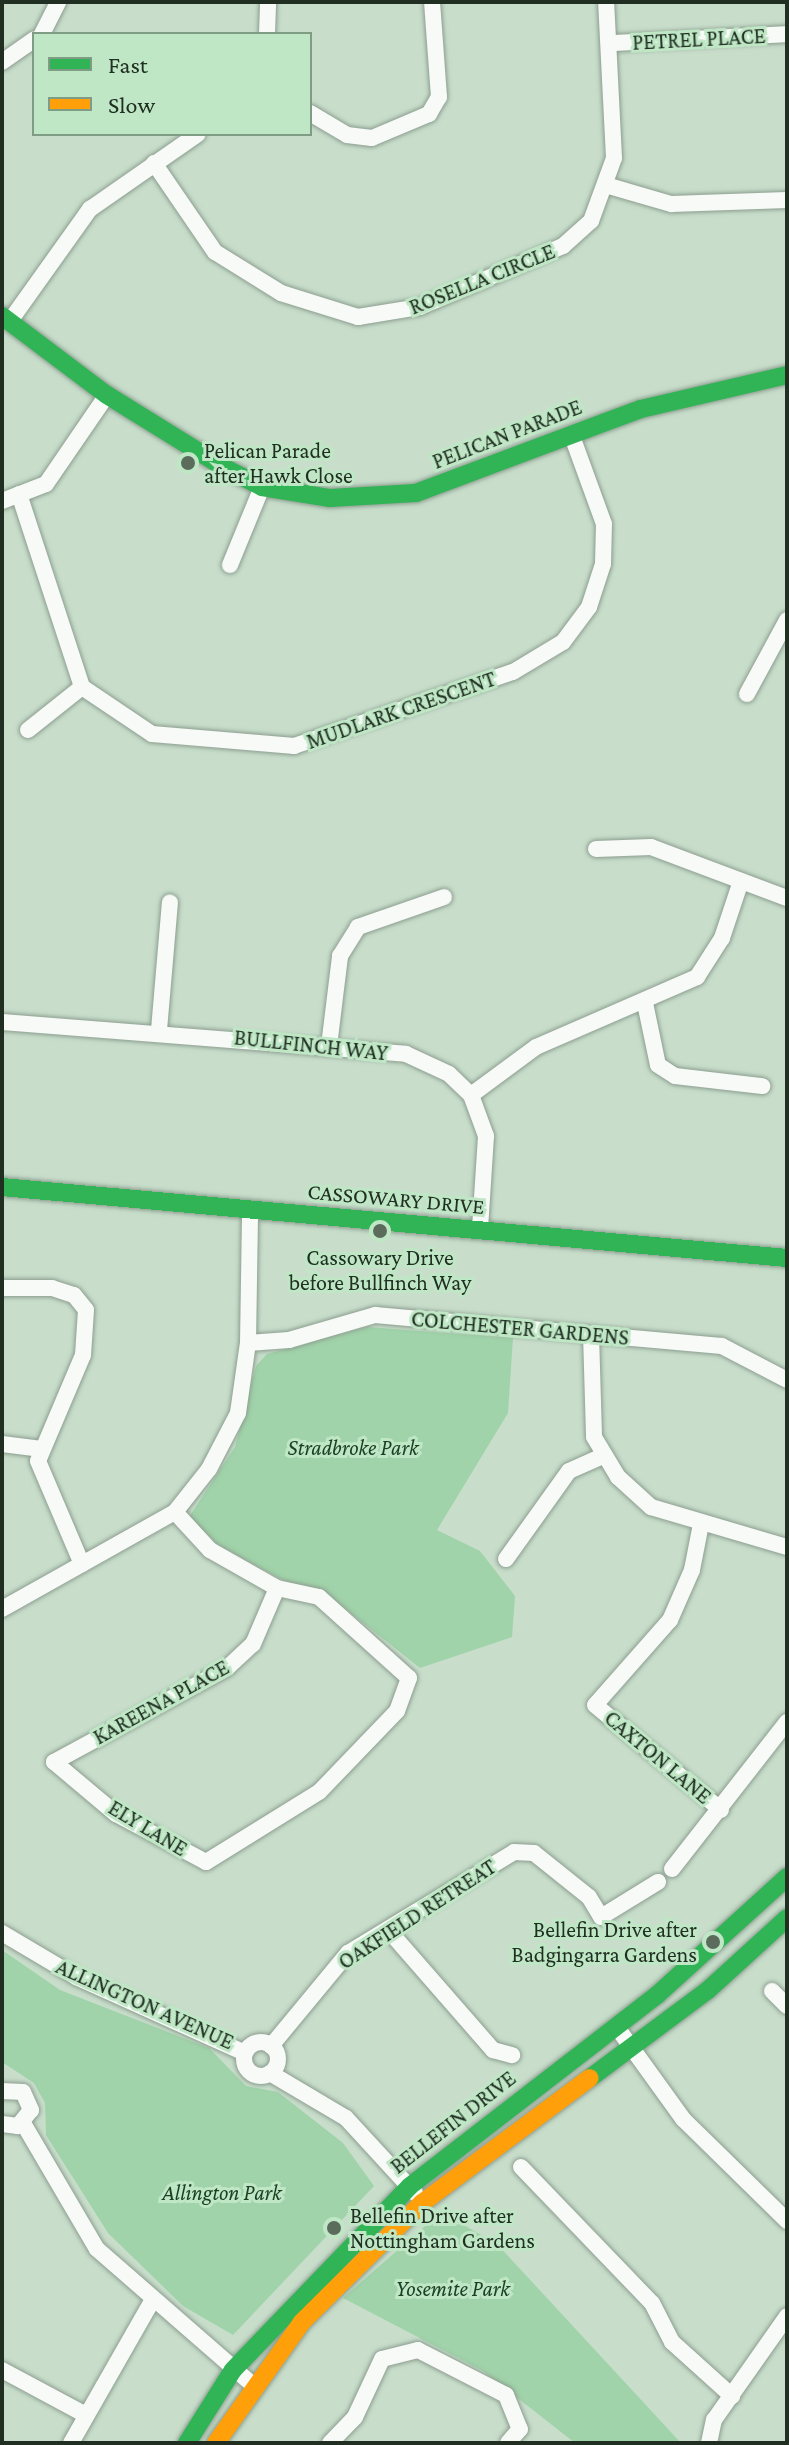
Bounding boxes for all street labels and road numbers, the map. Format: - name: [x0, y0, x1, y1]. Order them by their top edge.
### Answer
- street label: PETREL PLACE: [632, 22, 766, 56]
- street label: ROSELLA CIRCLE: [405, 238, 559, 320]
- street label: PELICAN PARADE: [429, 393, 585, 475]
- street label: MUDLARK CRESCENT: [303, 665, 499, 755]
- street label: BULLFINCH WAY: [233, 1024, 389, 1066]
- street label: CASSOWARY DRIVE: [306, 1178, 486, 1220]
- street label: COLCHESTER GARDENS: [410, 1305, 630, 1351]
- street label: KAREENA PLACE: [89, 1654, 233, 1750]
- street label: CAXTON LANE: [599, 1705, 717, 1809]
- street label: ELY LANE: [104, 1794, 192, 1862]
- street label: OAKFIELD RETREAT: [333, 1853, 501, 1975]
- street label: ALLINGTON AVENUE: [52, 1953, 238, 2055]
- street label: BELLEFIN DRIVE: [385, 2065, 521, 2179]

